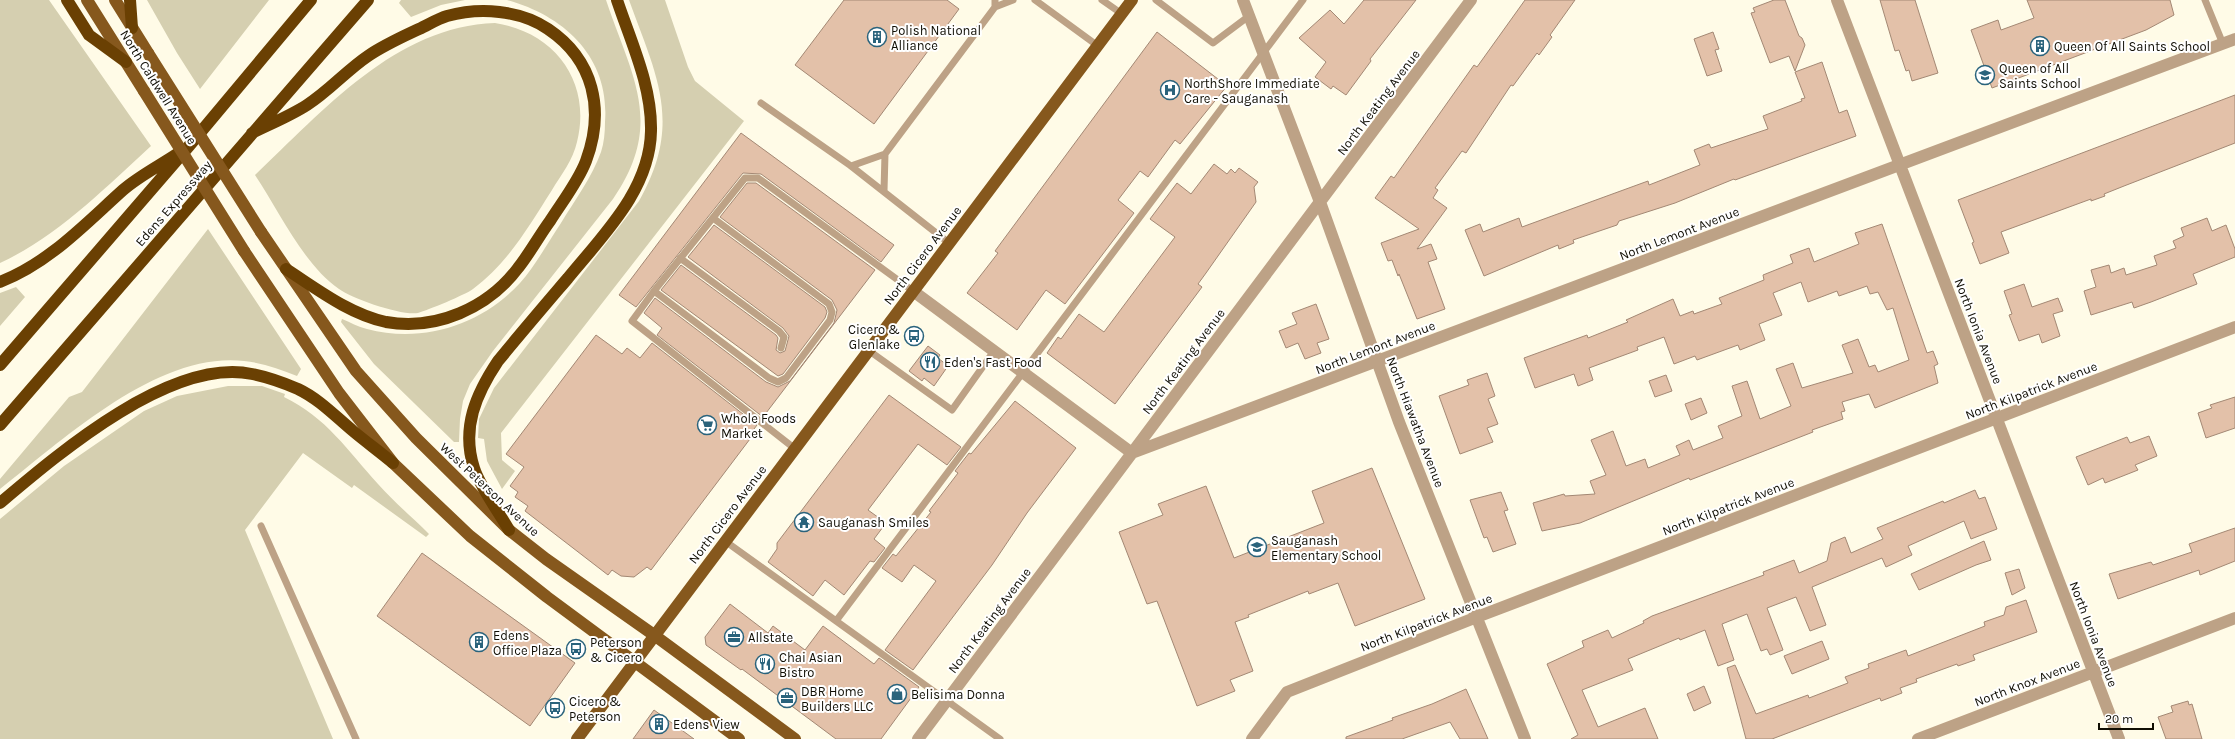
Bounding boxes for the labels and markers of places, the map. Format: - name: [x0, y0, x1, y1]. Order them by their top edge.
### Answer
- place label: Polish National Alliance: [891, 23, 981, 53]
- building icon: Polish National Alliance: [866, 26, 888, 48]
- building icon: Queen Of All Saints School: [2029, 35, 2051, 57]
- place label: Queen Of All Saints School: [2054, 39, 2210, 54]
- place label: Queen of All Saints School: [1999, 61, 2081, 91]
- school or university icon: Queen of All Saints School: [1974, 64, 1996, 86]
- place label: NorthShore Immediate Care - Sauganash: [1184, 76, 1320, 106]
- hospital icon: NorthShore Immediate Care - Sauganash: [1159, 79, 1181, 101]
- place label: Cicero & Glenlake: [848, 322, 900, 352]
- bus stop icon: Cicero & Glenlake: [903, 325, 925, 347]
- restaurant icon: Eden's Fast Food: [919, 351, 941, 373]
- place label: Eden's Fast Food: [944, 355, 1042, 370]
- place label: Whole Foods Market: [721, 411, 796, 441]
- supermarket icon: Whole Foods Market: [696, 414, 718, 436]
- temple icon: Sauganash Smiles: [793, 511, 815, 533]
- place label: Sauganash Smiles: [818, 515, 929, 530]
- place label: Sauganash Elementary School: [1271, 533, 1381, 563]
- school or university icon: Sauganash Elementary School: [1246, 536, 1268, 558]
- office icon: Allstate: [723, 626, 745, 648]
- place label: Edens Office Plaza: [493, 628, 562, 658]
- place label: Allstate: [748, 630, 794, 645]
- building icon: Edens Office Plaza: [468, 631, 490, 653]
- place label: Peterson & Cicero: [590, 635, 642, 665]
- bus stop icon: Peterson & Cicero: [565, 638, 587, 660]
- place label: Chai Asian Bistro: [779, 650, 842, 680]
- restaurant icon: Chai Asian Bistro: [754, 653, 776, 675]
- shop icon: Belisima Donna: [886, 683, 908, 705]
- place label: DBR Home Builders LLC: [801, 684, 874, 714]
- office icon: DBR Home Builders LLC: [776, 687, 798, 709]
- place label: Belisima Donna: [911, 687, 1005, 702]
- place label: Cicero & Peterson: [569, 694, 621, 724]
- bus stop icon: Cicero & Peterson: [544, 697, 566, 719]
- building icon: Edens View: [648, 713, 670, 735]
- place label: Edens View: [673, 717, 740, 732]

